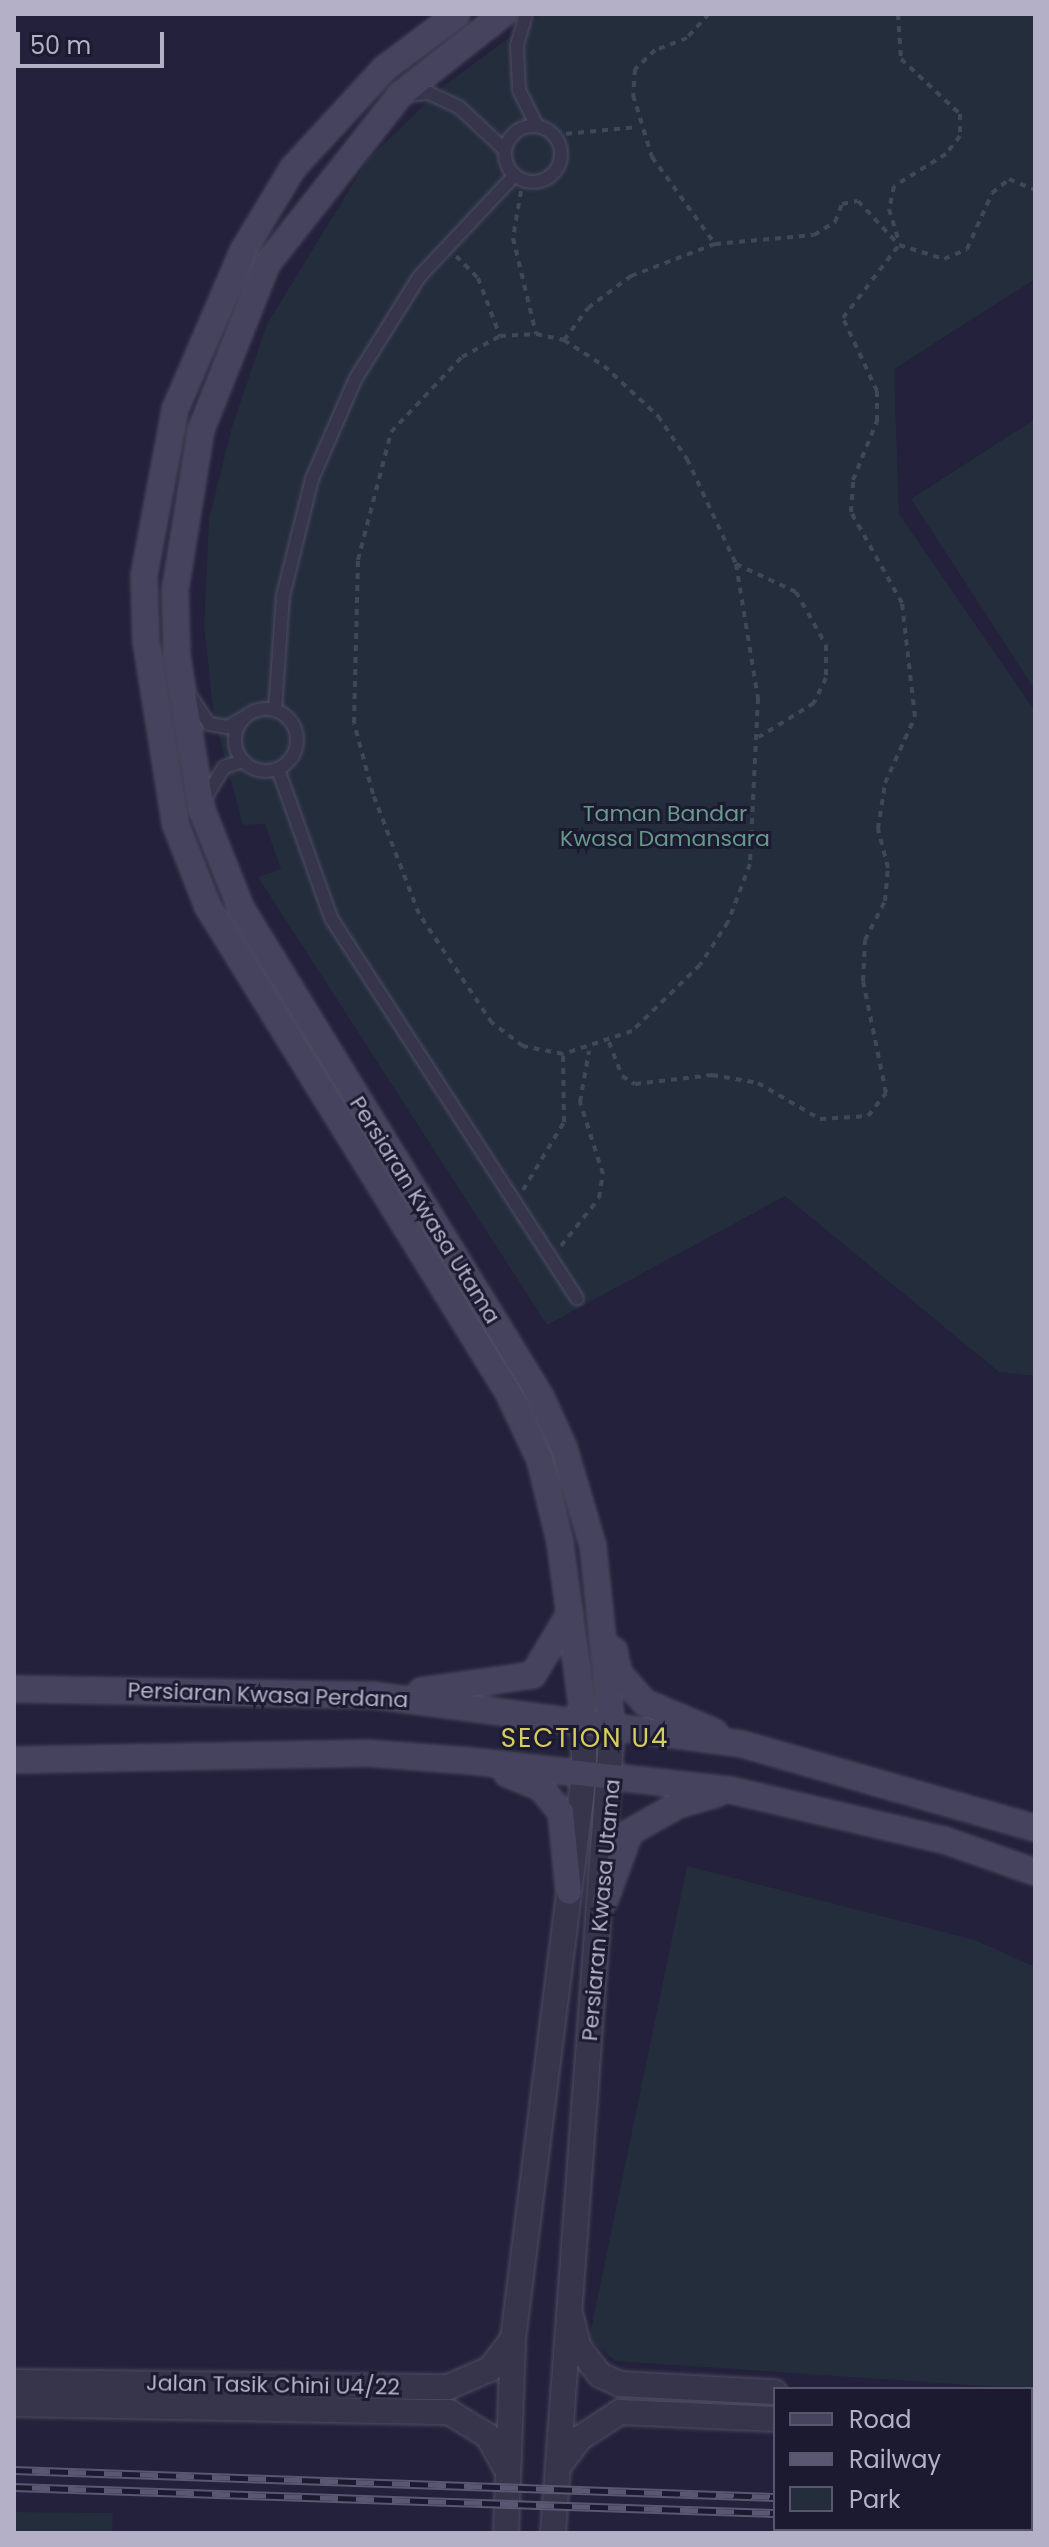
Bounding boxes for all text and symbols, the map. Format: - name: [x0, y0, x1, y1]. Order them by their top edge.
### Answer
- scale bar: [20, 16, 168, 66]
- text: 50 m: [30, 29, 91, 62]
- park label: Taman Bandar Kwasa Damansara: [560, 800, 770, 852]
- street label: Persiaran Kwasa Utama: [344, 1092, 506, 1328]
- street label: Persiaran Kwasa Perdana: [127, 1677, 409, 1713]
- district label: SECTION U4: [501, 1723, 669, 1755]
- street label: Persiaran Kwasa Utama: [576, 1778, 626, 2042]
- street label: Jalan Tasik Chini U4/22: [146, 2370, 400, 2400]
- legend: [773, 2387, 1033, 2531]
- text: Road: [849, 2403, 911, 2436]
- text: Railway: [849, 2443, 941, 2476]
- text: Park: [849, 2483, 900, 2516]

